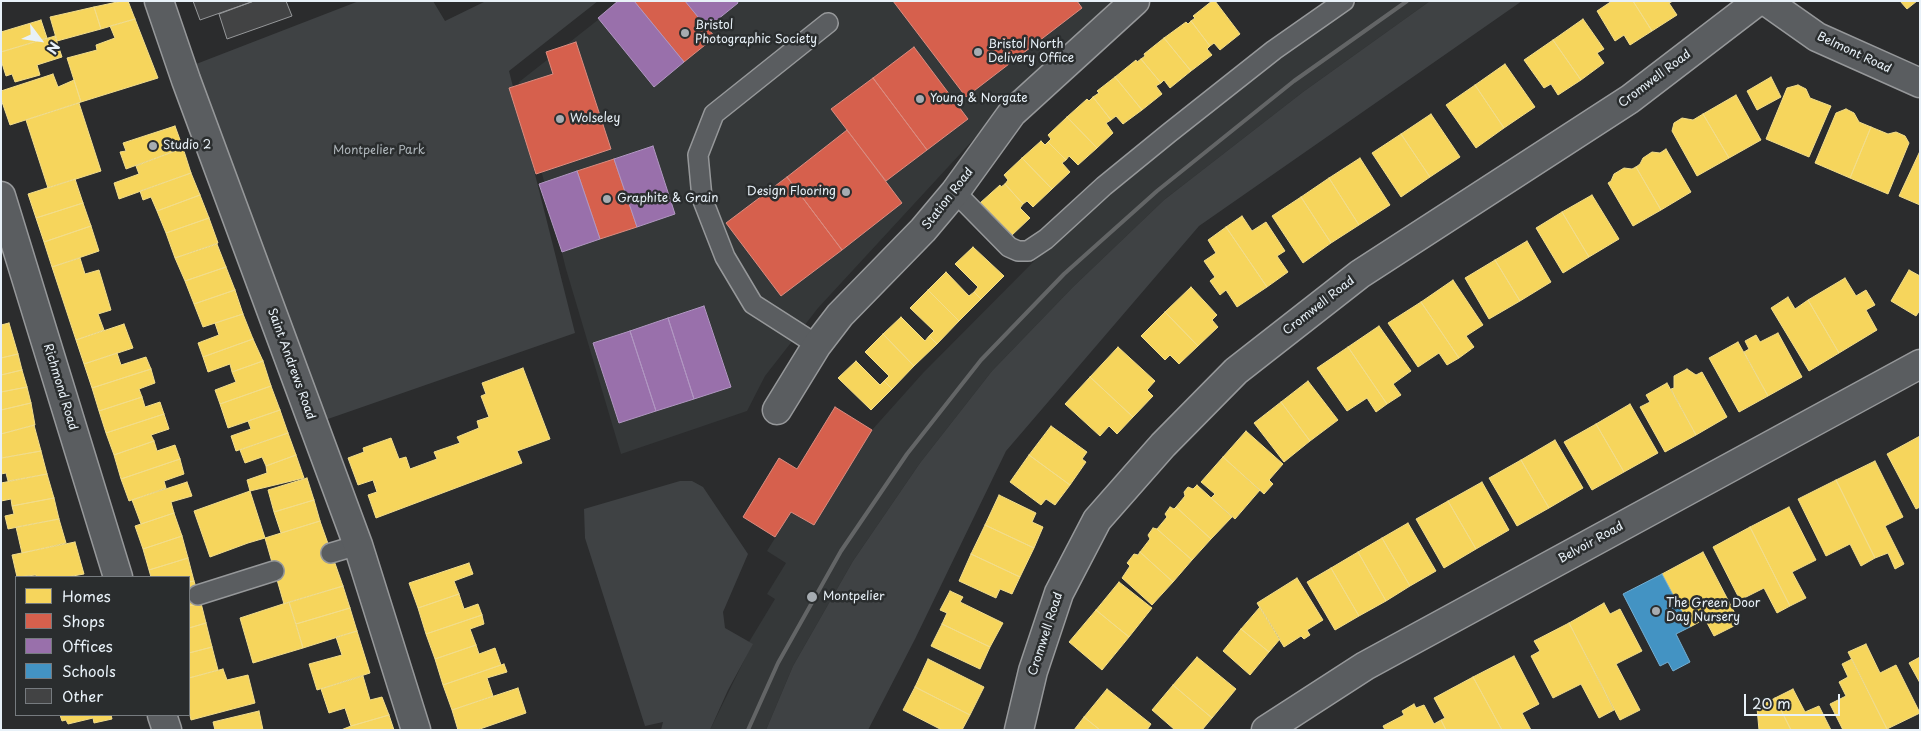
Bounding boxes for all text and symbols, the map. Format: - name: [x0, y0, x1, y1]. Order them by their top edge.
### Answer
- north arrow: [15, 15, 65, 65]
- place label: Bristol Photographic Society: [695, 19, 817, 47]
- marker: Bristol Photographic Society: [679, 27, 691, 39]
- street label: Belmont Road: [1815, 30, 1893, 76]
- text: N: [41, 38, 65, 58]
- place label: Bristol North Delivery Office: [988, 38, 1074, 66]
- marker: Bristol North Delivery Office: [972, 46, 984, 58]
- street label: Cromwell Road: [1616, 47, 1694, 111]
- place label: Young & Norgate: [930, 92, 1028, 106]
- marker: Young & Norgate: [914, 93, 926, 105]
- place label: Wolseley: [570, 112, 620, 126]
- marker: Wolseley: [554, 113, 566, 125]
- place label: Studio 2: [163, 139, 211, 153]
- marker: Studio 2: [147, 140, 159, 152]
- park label: Montpelier Park: [333, 144, 425, 158]
- street label: Station Road: [919, 165, 977, 233]
- place label: Design Flooring: [747, 185, 836, 199]
- marker: Design Flooring: [840, 186, 852, 198]
- place label: Graphite & Grain: [617, 192, 718, 206]
- marker: Graphite & Grain: [601, 193, 613, 205]
- street label: Cromwell Road: [1280, 274, 1358, 338]
- street label: Saint Andrews Road: [264, 306, 318, 422]
- street label: Richmond Road: [40, 342, 80, 432]
- street label: Belvoir Road: [1556, 519, 1626, 567]
- legend: [15, 576, 190, 716]
- text: Homes: [62, 584, 111, 607]
- marker: Montpelier: [805, 590, 819, 604]
- place label: Montpelier: [823, 590, 884, 604]
- street label: Cromwell Road: [1026, 591, 1066, 677]
- place label: The Green Door Day Nursery: [1666, 597, 1760, 625]
- marker: The Green Door Day Nursery: [1650, 605, 1662, 617]
- text: Shops: [62, 609, 105, 632]
- text: Offices: [62, 634, 113, 657]
- text: Schools: [62, 659, 116, 682]
- text: Other: [62, 684, 103, 707]
- scale bar: [1746, 684, 1842, 716]
- text: 20 m: [1752, 691, 1791, 714]

